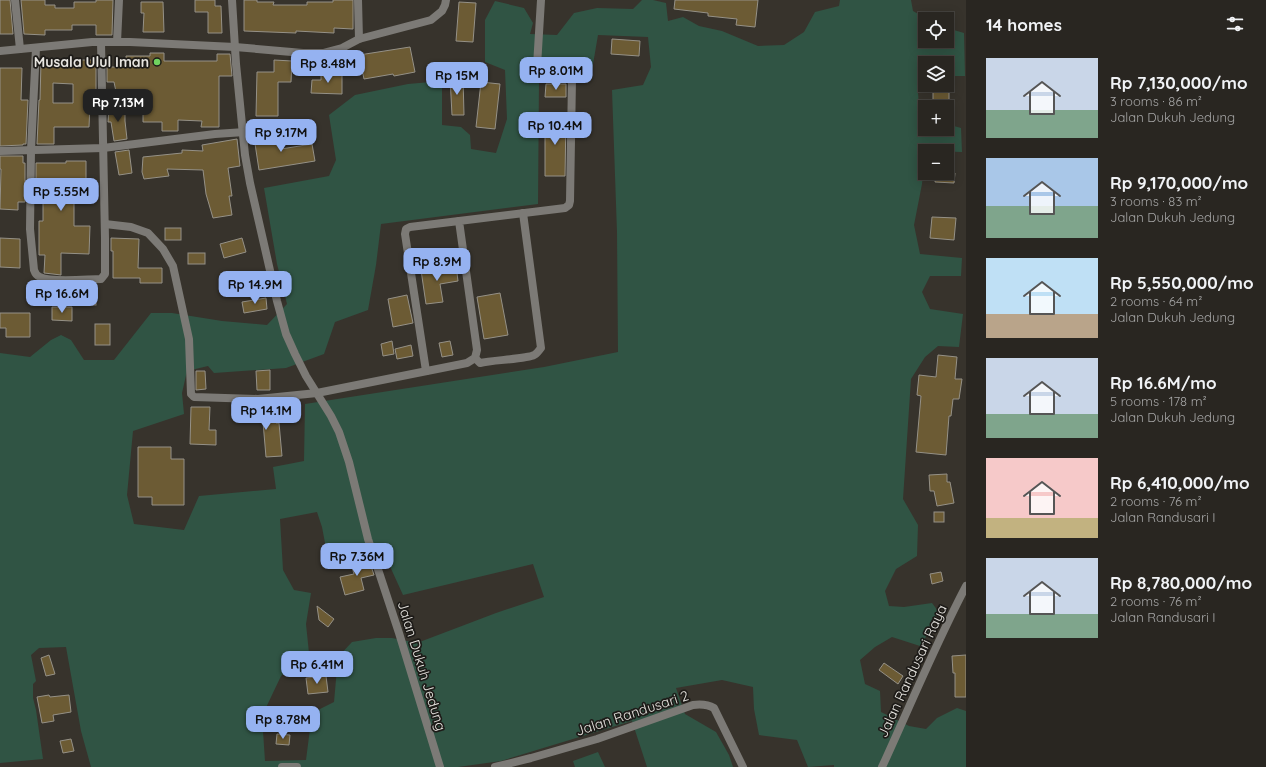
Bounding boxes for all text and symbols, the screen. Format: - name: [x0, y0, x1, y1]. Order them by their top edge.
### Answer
- map controls: [918, 12, 954, 180]
- button: locate: [918, 12, 954, 48]
- icon: filters: [1224, 13, 1246, 35]
- text: 14 homes: [986, 14, 1062, 35]
- pin: Rp 8.48M: [287, 50, 369, 84]
- place label: Musala Ulul Iman: [34, 53, 149, 71]
- text: Rp 8.48M: [300, 55, 356, 71]
- button: layers: [918, 56, 954, 92]
- marker: Musala Ulul Iman: [152, 57, 162, 67]
- pin: Rp 8.01M: [515, 57, 597, 91]
- pin: Rp 15M: [424, 62, 490, 96]
- text: Rp 8.01M: [529, 62, 583, 78]
- text: Rp 15M: [435, 67, 479, 83]
- text: Rp 7,130,000/mo: [1110, 72, 1248, 93]
- icon: home: [1018, 74, 1066, 122]
- pin: Rp 7.13M: [77, 89, 159, 123]
- text: 3 rooms · 86 m²: [1110, 93, 1202, 109]
- text: Rp 7.13M: [92, 94, 144, 110]
- button: +: [918, 100, 954, 136]
- text: Jalan Dukuh Jedung: [1110, 109, 1235, 125]
- pin: Rp 10.4M: [514, 112, 596, 146]
- text: Rp 10.4M: [528, 117, 582, 133]
- pin: Rp 9.17M: [240, 119, 322, 153]
- text: Rp 9.17M: [254, 124, 308, 140]
- button: −: [918, 144, 954, 180]
- text: Rp 9,170,000/mo: [1110, 172, 1248, 193]
- icon: home: [1018, 174, 1066, 222]
- pin: Rp 5.55M: [20, 178, 102, 212]
- text: Rp 5.55M: [33, 183, 89, 199]
- text: 3 rooms · 83 m²: [1110, 193, 1202, 209]
- text: Jalan Dukuh Jedung: [1110, 209, 1235, 225]
- pin: Rp 8.9M: [400, 248, 474, 282]
- text: Rp 8.9M: [412, 253, 462, 269]
- pin: Rp 14.9M: [214, 271, 296, 305]
- text: Rp 5,550,000/mo: [1110, 272, 1254, 293]
- icon: home: [1018, 274, 1066, 322]
- text: Rp 14.9M: [228, 276, 282, 292]
- pin: Rp 16.6M: [21, 280, 103, 314]
- text: Rp 16.6M: [35, 285, 89, 301]
- text: 2 rooms · 64 m²: [1110, 293, 1202, 309]
- text: Jalan Dukuh Jedung: [1110, 309, 1235, 325]
- text: Rp 16.6M/mo: [1110, 372, 1217, 393]
- icon: home: [1018, 374, 1066, 422]
- text: 5 rooms · 178 m²: [1110, 393, 1207, 409]
- pin: Rp 14.1M: [225, 397, 307, 431]
- text: Rp 14.1M: [240, 402, 292, 418]
- text: Jalan Dukuh Jedung: [1110, 409, 1235, 425]
- text: Rp 6,410,000/mo: [1110, 472, 1250, 493]
- icon: home: [1018, 474, 1066, 522]
- text: 2 rooms · 76 m²: [1110, 493, 1202, 509]
- text: Jalan Randusari I: [1110, 509, 1216, 525]
- pin: Rp 7.36M: [316, 543, 398, 577]
- text: Rp 7.36M: [329, 548, 385, 564]
- text: Rp 8,780,000/mo: [1110, 572, 1252, 593]
- icon: home: [1018, 574, 1066, 622]
- text: 2 rooms · 76 m²: [1110, 593, 1202, 609]
- street label: Jalan Dukuh Jedung: [394, 599, 450, 733]
- street label: Jalan Randusari Raya: [873, 602, 951, 740]
- text: Jalan Randusari I: [1110, 609, 1216, 625]
- pin: Rp 6.41M: [276, 651, 358, 685]
- text: Rp 6.41M: [290, 656, 344, 672]
- street label: Jalan Randusari 2: [573, 686, 691, 740]
- pin: Rp 8.78M: [242, 706, 324, 740]
- text: Rp 8.78M: [255, 711, 311, 727]

